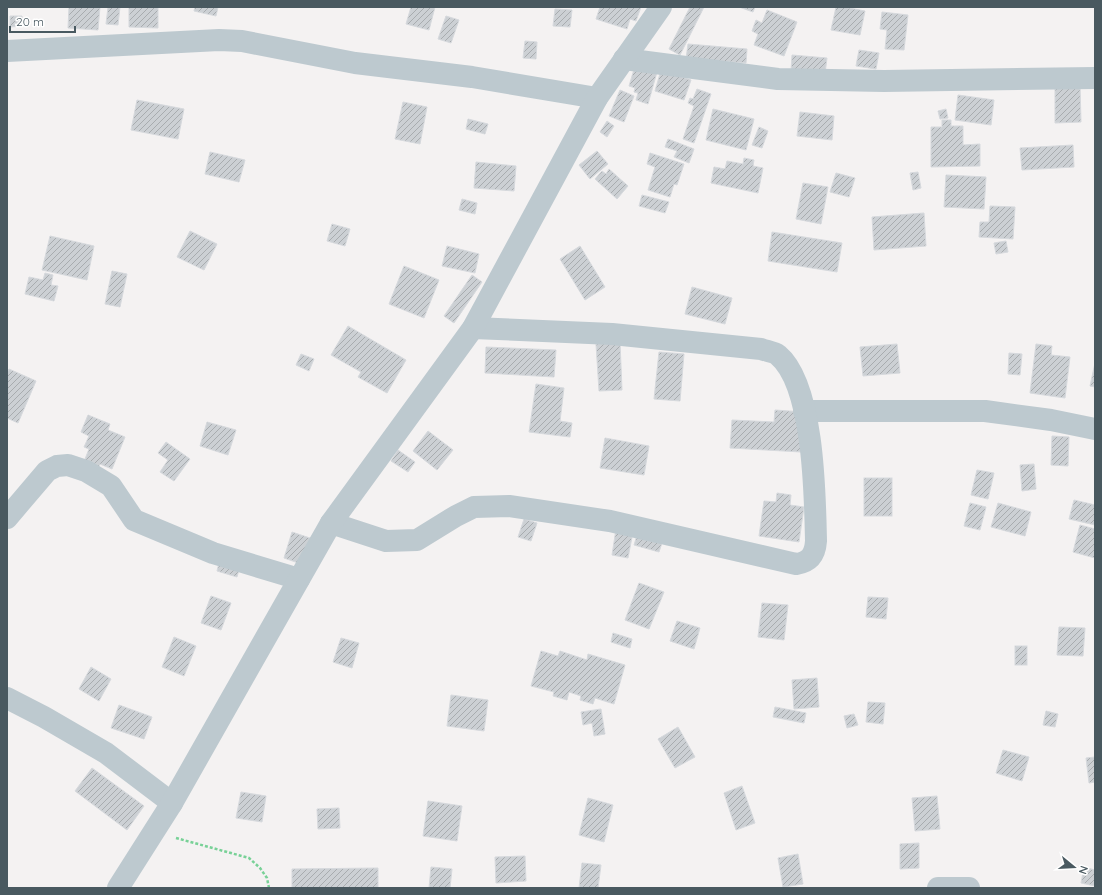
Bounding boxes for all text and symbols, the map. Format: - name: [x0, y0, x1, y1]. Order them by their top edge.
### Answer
- scale bar: [10, 8, 75, 34]
- text: 20 m: [16, 14, 44, 29]
- north arrow: [1054, 847, 1094, 887]
- text: N: [1076, 864, 1091, 876]

